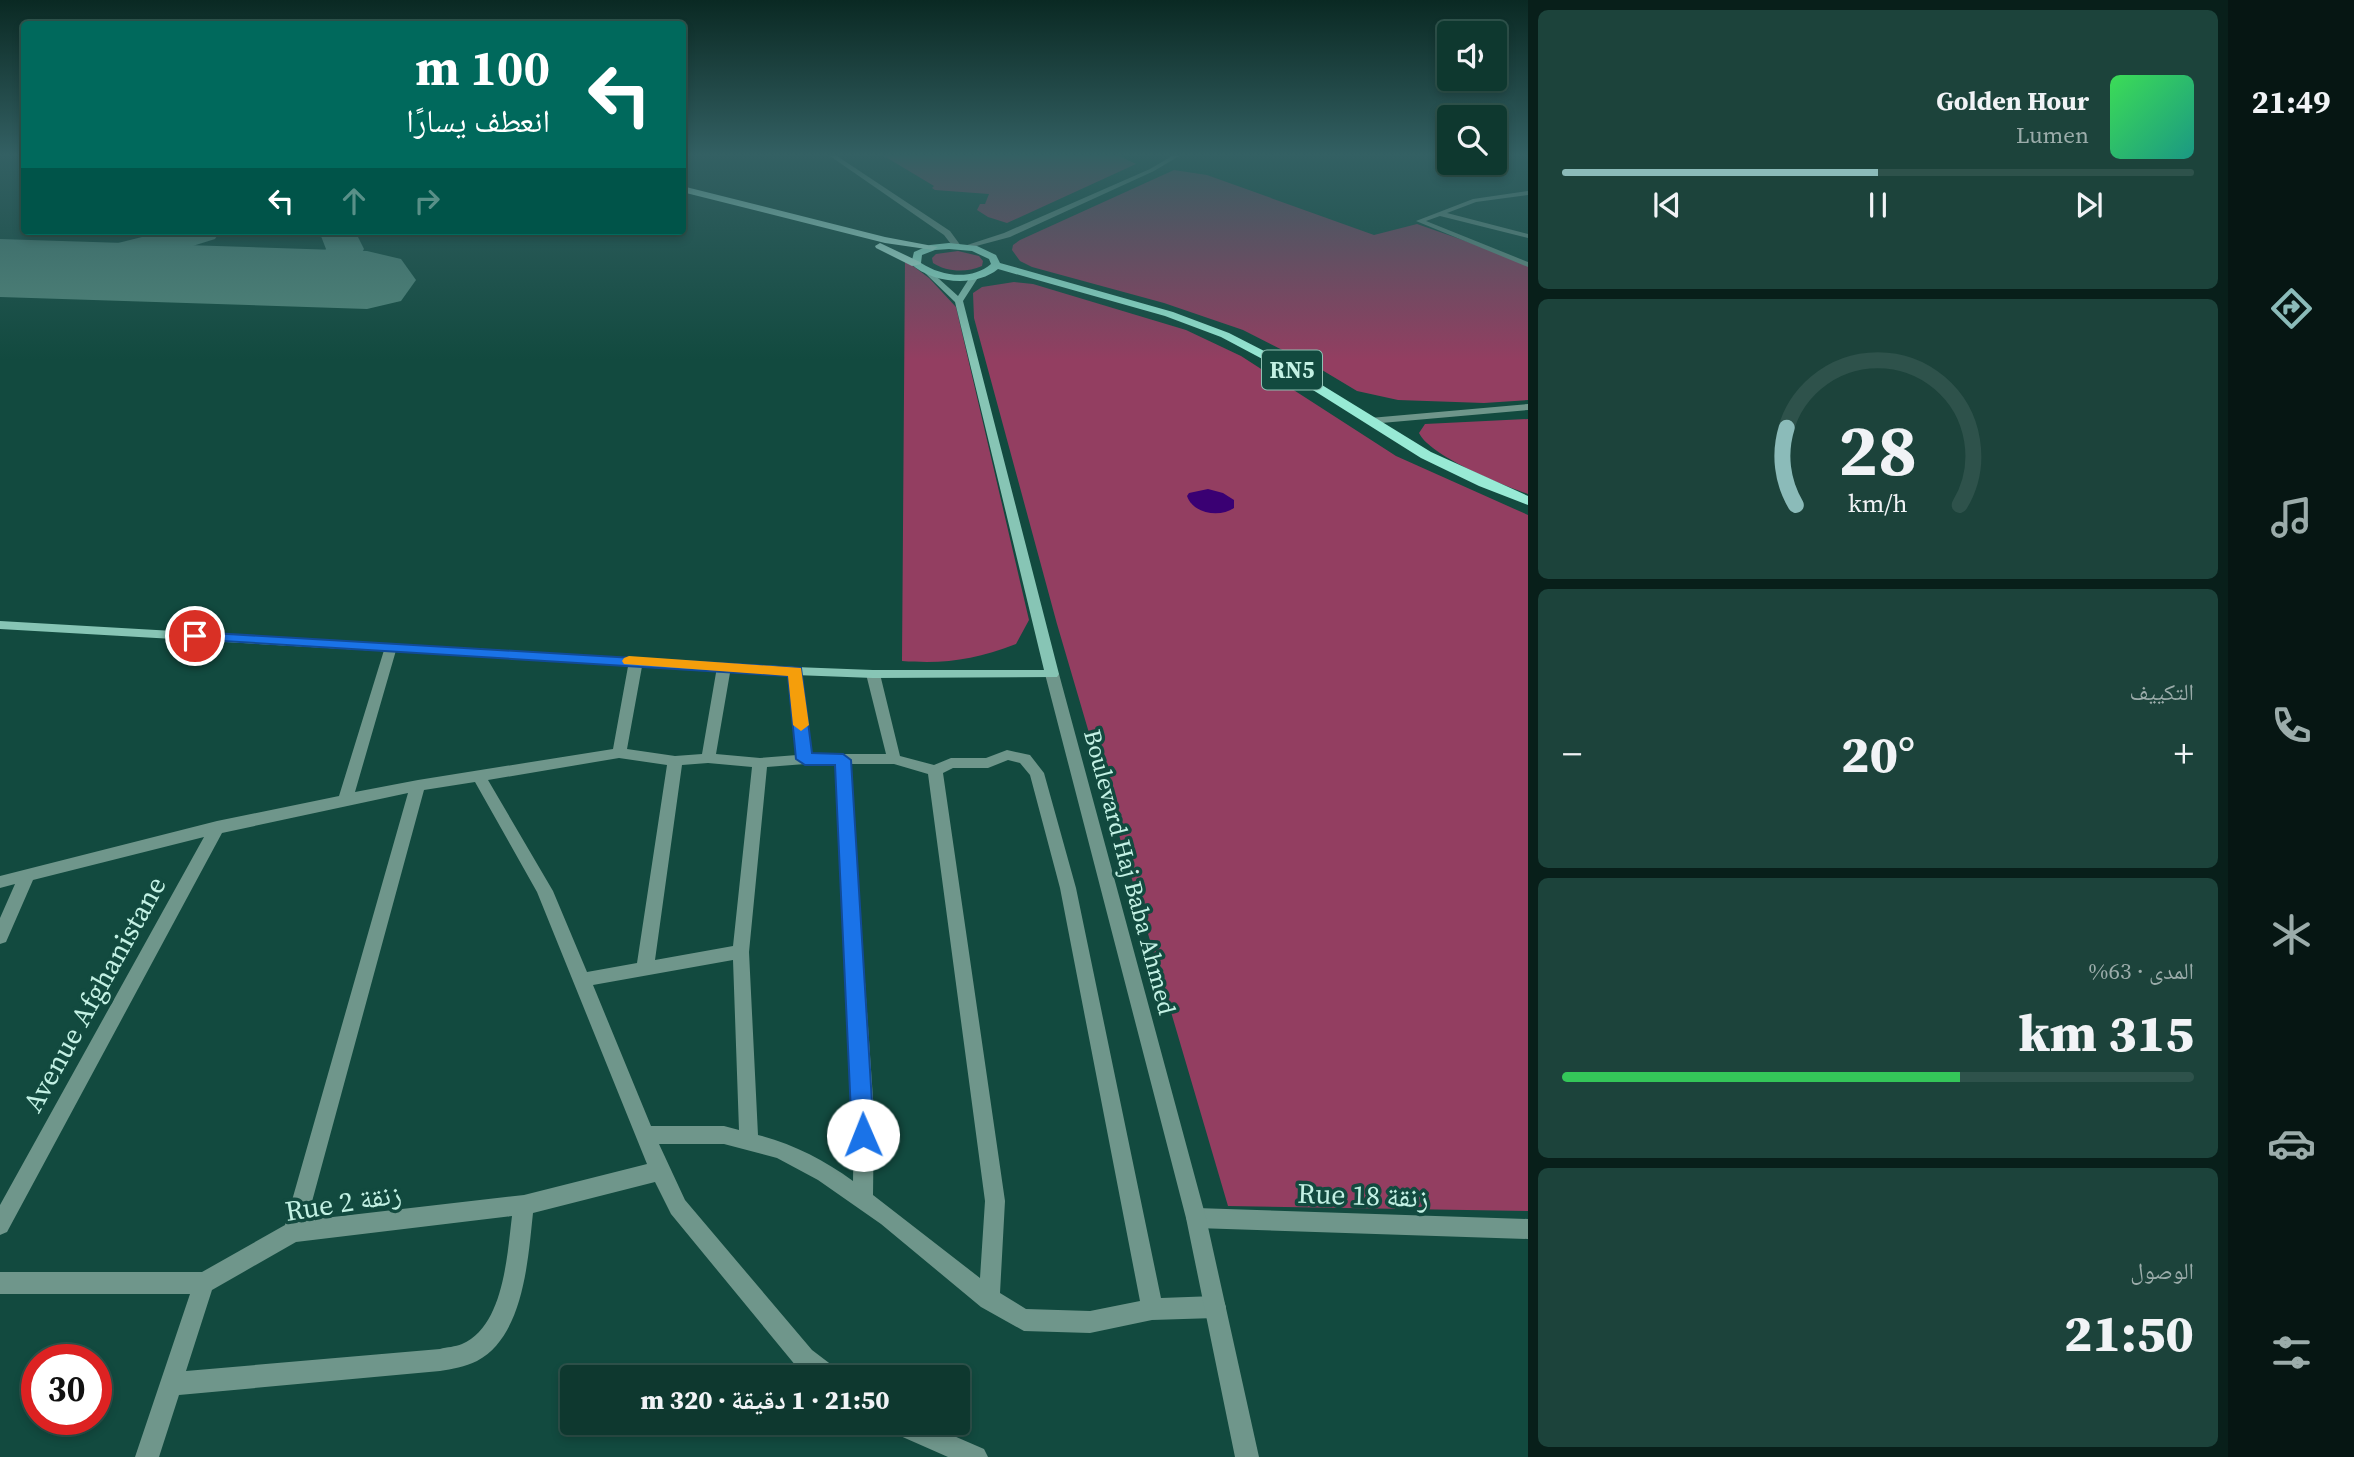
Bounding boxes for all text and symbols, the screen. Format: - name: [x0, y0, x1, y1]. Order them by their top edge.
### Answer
- map controls: [1437, 21, 1507, 175]
- button: sound: [1437, 21, 1507, 91]
- text: 100 m: [415, 34, 550, 101]
- icon: left: [574, 49, 665, 140]
- text: 21:49: [2252, 80, 2331, 124]
- text: Golden Hour: [1936, 83, 2089, 119]
- text: انعطف يسارًا: [406, 99, 550, 143]
- button: search: [1437, 105, 1507, 175]
- text: Lumen: [2016, 119, 2089, 151]
- icon: left: [262, 182, 300, 220]
- icon: ahead: [335, 182, 373, 220]
- icon: right: [408, 182, 446, 220]
- icon: previous: [1648, 186, 1686, 224]
- icon: pause: [1859, 186, 1897, 224]
- icon: next: [2070, 186, 2108, 224]
- icon: directions: [2267, 284, 2316, 333]
- road number: RN5: [1262, 350, 1322, 390]
- text: 28: [1839, 401, 1917, 500]
- text: km/h: [1848, 486, 1908, 520]
- icon: music: [2267, 493, 2316, 542]
- pin: [165, 606, 225, 666]
- icon: arrive: [176, 617, 214, 655]
- text: التكييف: [2129, 676, 2194, 708]
- icon: phone: [2267, 701, 2316, 750]
- text: 20°: [1841, 718, 1915, 789]
- street label: Boulevard Haj Baba Ahmed: [1076, 726, 1184, 1019]
- text: −: [1562, 728, 1582, 780]
- text: +: [2174, 728, 2194, 780]
- street label: Avenue Afghanistane: [13, 869, 175, 1119]
- icon: climate: [2267, 910, 2316, 959]
- text: المدى · 63%: [2088, 955, 2194, 987]
- text: 315 km: [2018, 997, 2194, 1068]
- position arrow: [826, 1098, 900, 1172]
- icon: car: [2267, 1119, 2316, 1168]
- street label: Rue 2 زنقة: [282, 1174, 404, 1230]
- street label: Rue 18 زنقة: [1297, 1174, 1429, 1216]
- text: الوصول: [2130, 1255, 2194, 1287]
- text: 21:50: [2064, 1297, 2194, 1368]
- icon: filters: [2267, 1328, 2316, 1377]
- speed limit sign: 30: [21, 1344, 112, 1435]
- text: 21:50 · 1 دقيقة · 320 m: [640, 1382, 890, 1418]

